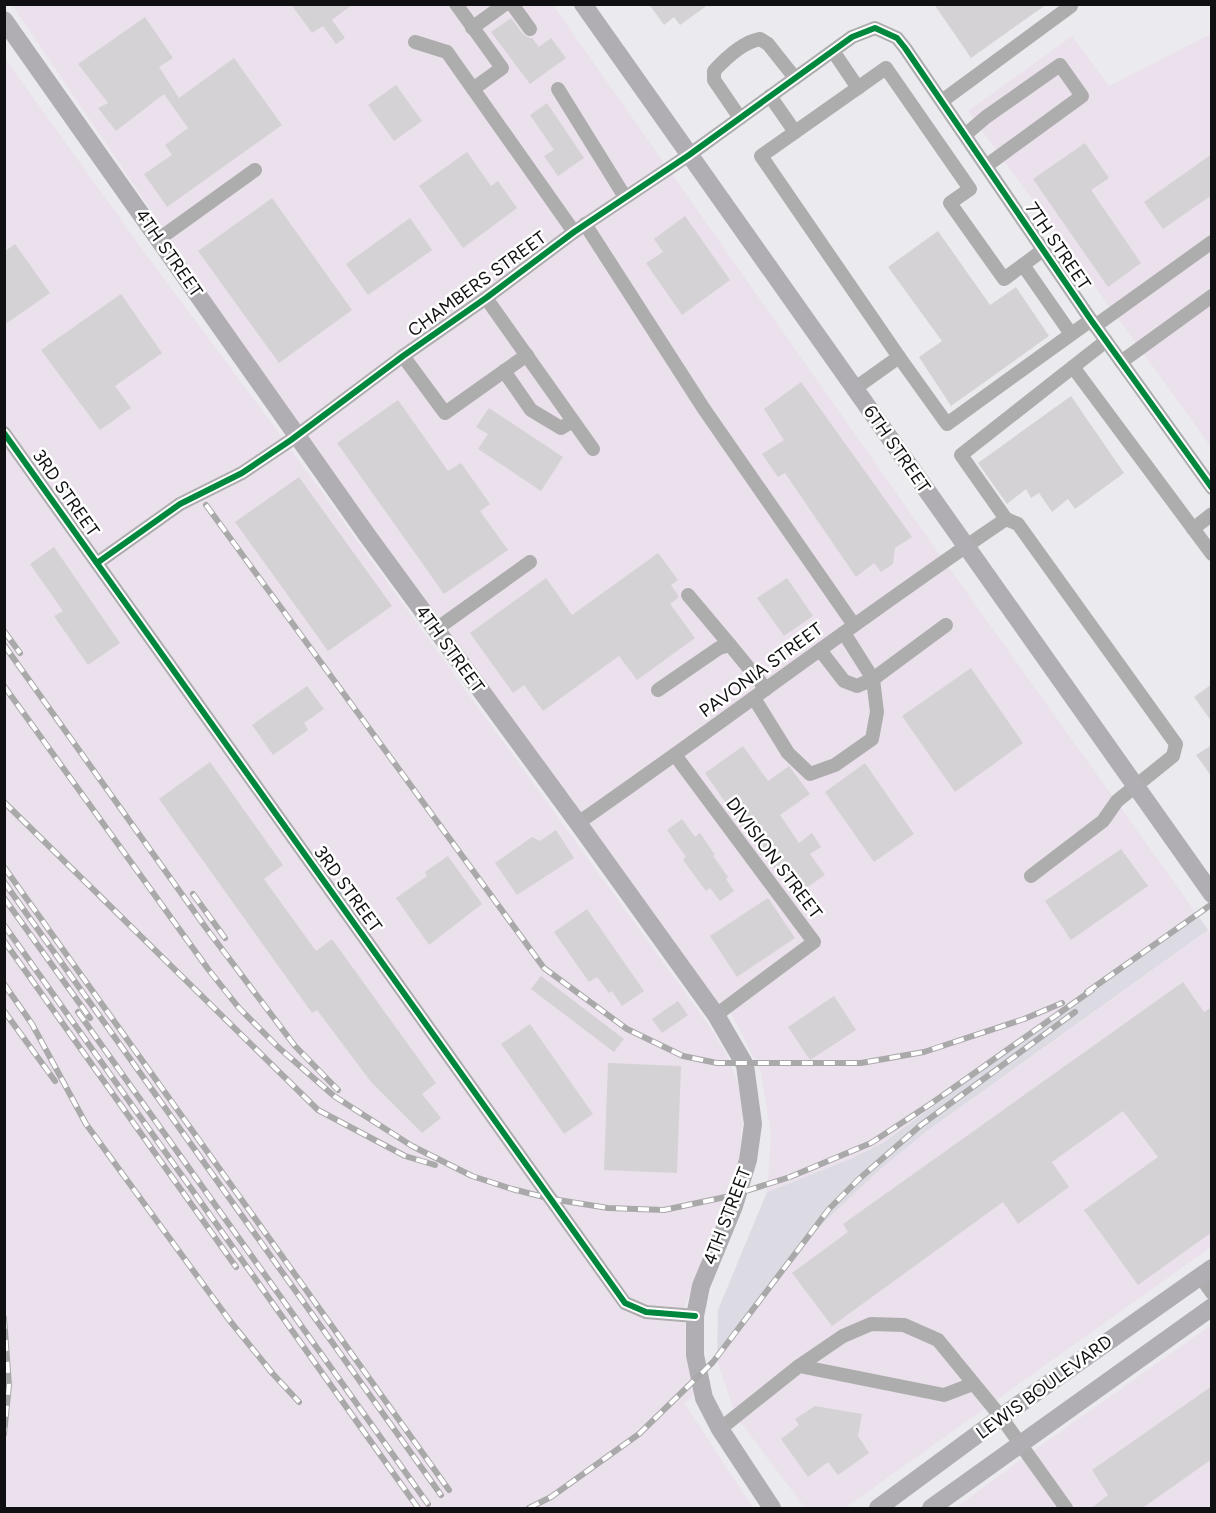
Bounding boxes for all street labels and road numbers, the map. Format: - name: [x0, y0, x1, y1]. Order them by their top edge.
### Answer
- street label: 7TH STREET: [1021, 198, 1095, 294]
- street label: 4TH STREET: [131, 205, 207, 301]
- street label: CHAMBERS STREET: [403, 226, 551, 342]
- street label: 6TH STREET: [859, 401, 935, 497]
- street label: 3RD STREET: [28, 445, 104, 541]
- street label: 4TH STREET: [411, 601, 489, 697]
- street label: PAVONIA STREET: [695, 618, 827, 722]
- street label: DIVISION STREET: [721, 793, 827, 923]
- street label: 3RD STREET: [309, 842, 387, 937]
- street label: 4TH STREET: [698, 1164, 756, 1268]
- street label: LEWIS BOULEVARD: [972, 1330, 1116, 1444]

